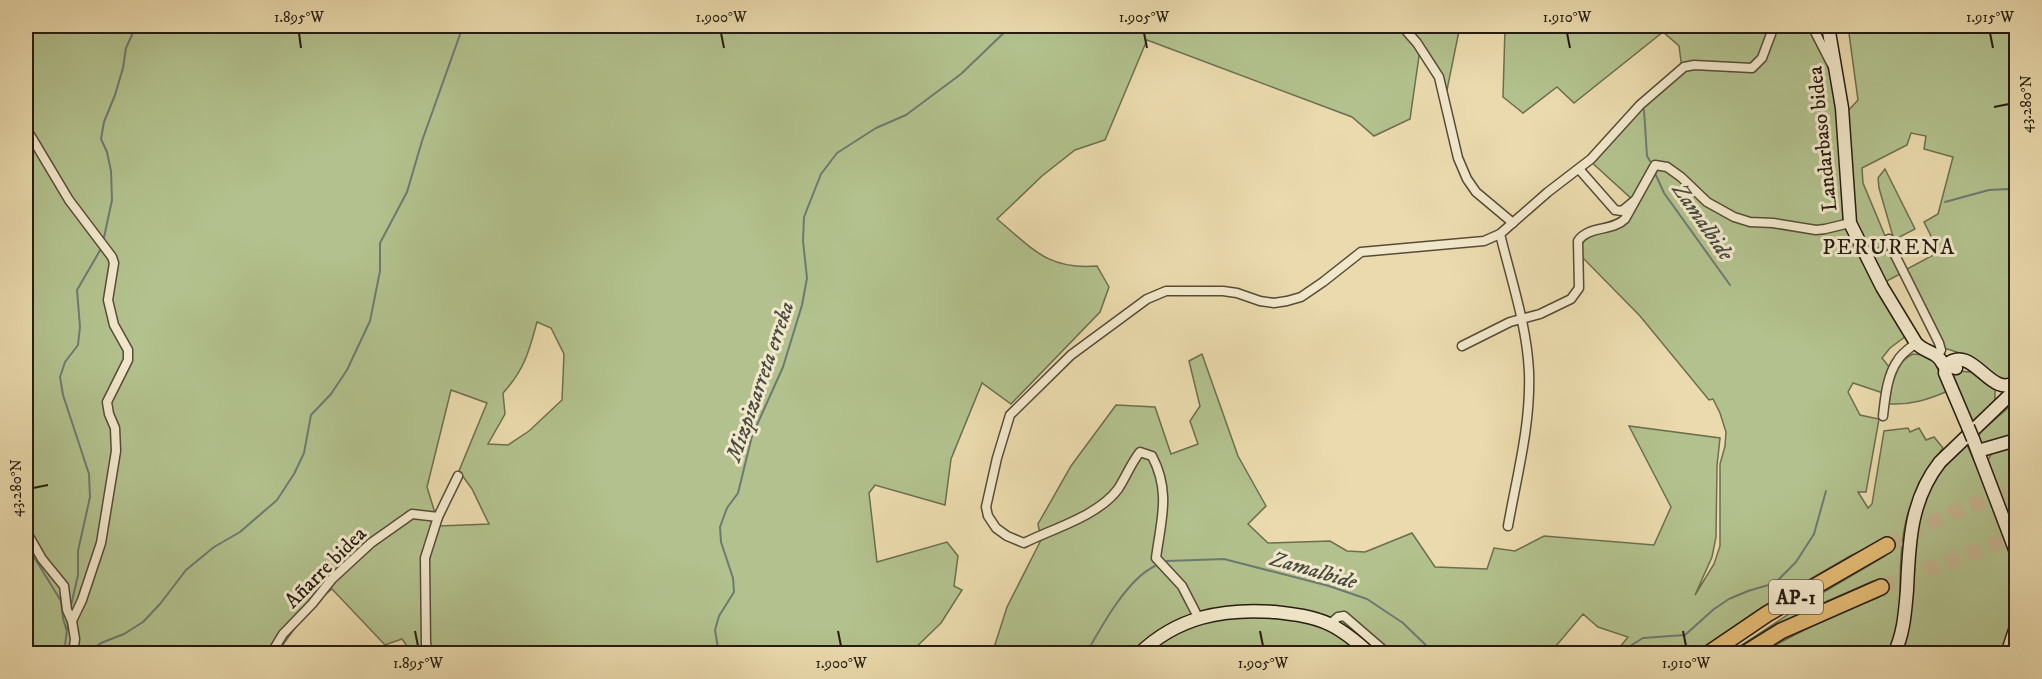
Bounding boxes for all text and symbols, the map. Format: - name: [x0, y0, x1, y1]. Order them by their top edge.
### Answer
- text: 1.895°W: [274, 8, 324, 27]
- text: 1.900°W: [695, 8, 747, 27]
- text: 1.905°W: [1119, 8, 1170, 27]
- text: 1.910°W: [1543, 8, 1592, 27]
- text: 1.915°W: [1966, 8, 2014, 27]
- street label: Landarbaso bidea: [1802, 65, 1844, 213]
- text: 43.280°N: [2017, 75, 2036, 133]
- water label: Zamalbide: [1666, 177, 1740, 266]
- district label: PERURENA: [1822, 234, 1956, 261]
- water label: Mizpizarreta erreka: [720, 298, 800, 467]
- text: 43.280°N: [7, 459, 26, 517]
- street label: Añarre bidea: [279, 521, 372, 614]
- water label: Zamalbide: [1266, 545, 1360, 596]
- road number: AP-1: [1769, 580, 1823, 614]
- text: 1.895°W: [393, 654, 443, 673]
- text: 1.900°W: [815, 654, 867, 673]
- text: 1.905°W: [1238, 654, 1289, 673]
- text: 1.910°W: [1662, 654, 1711, 673]

